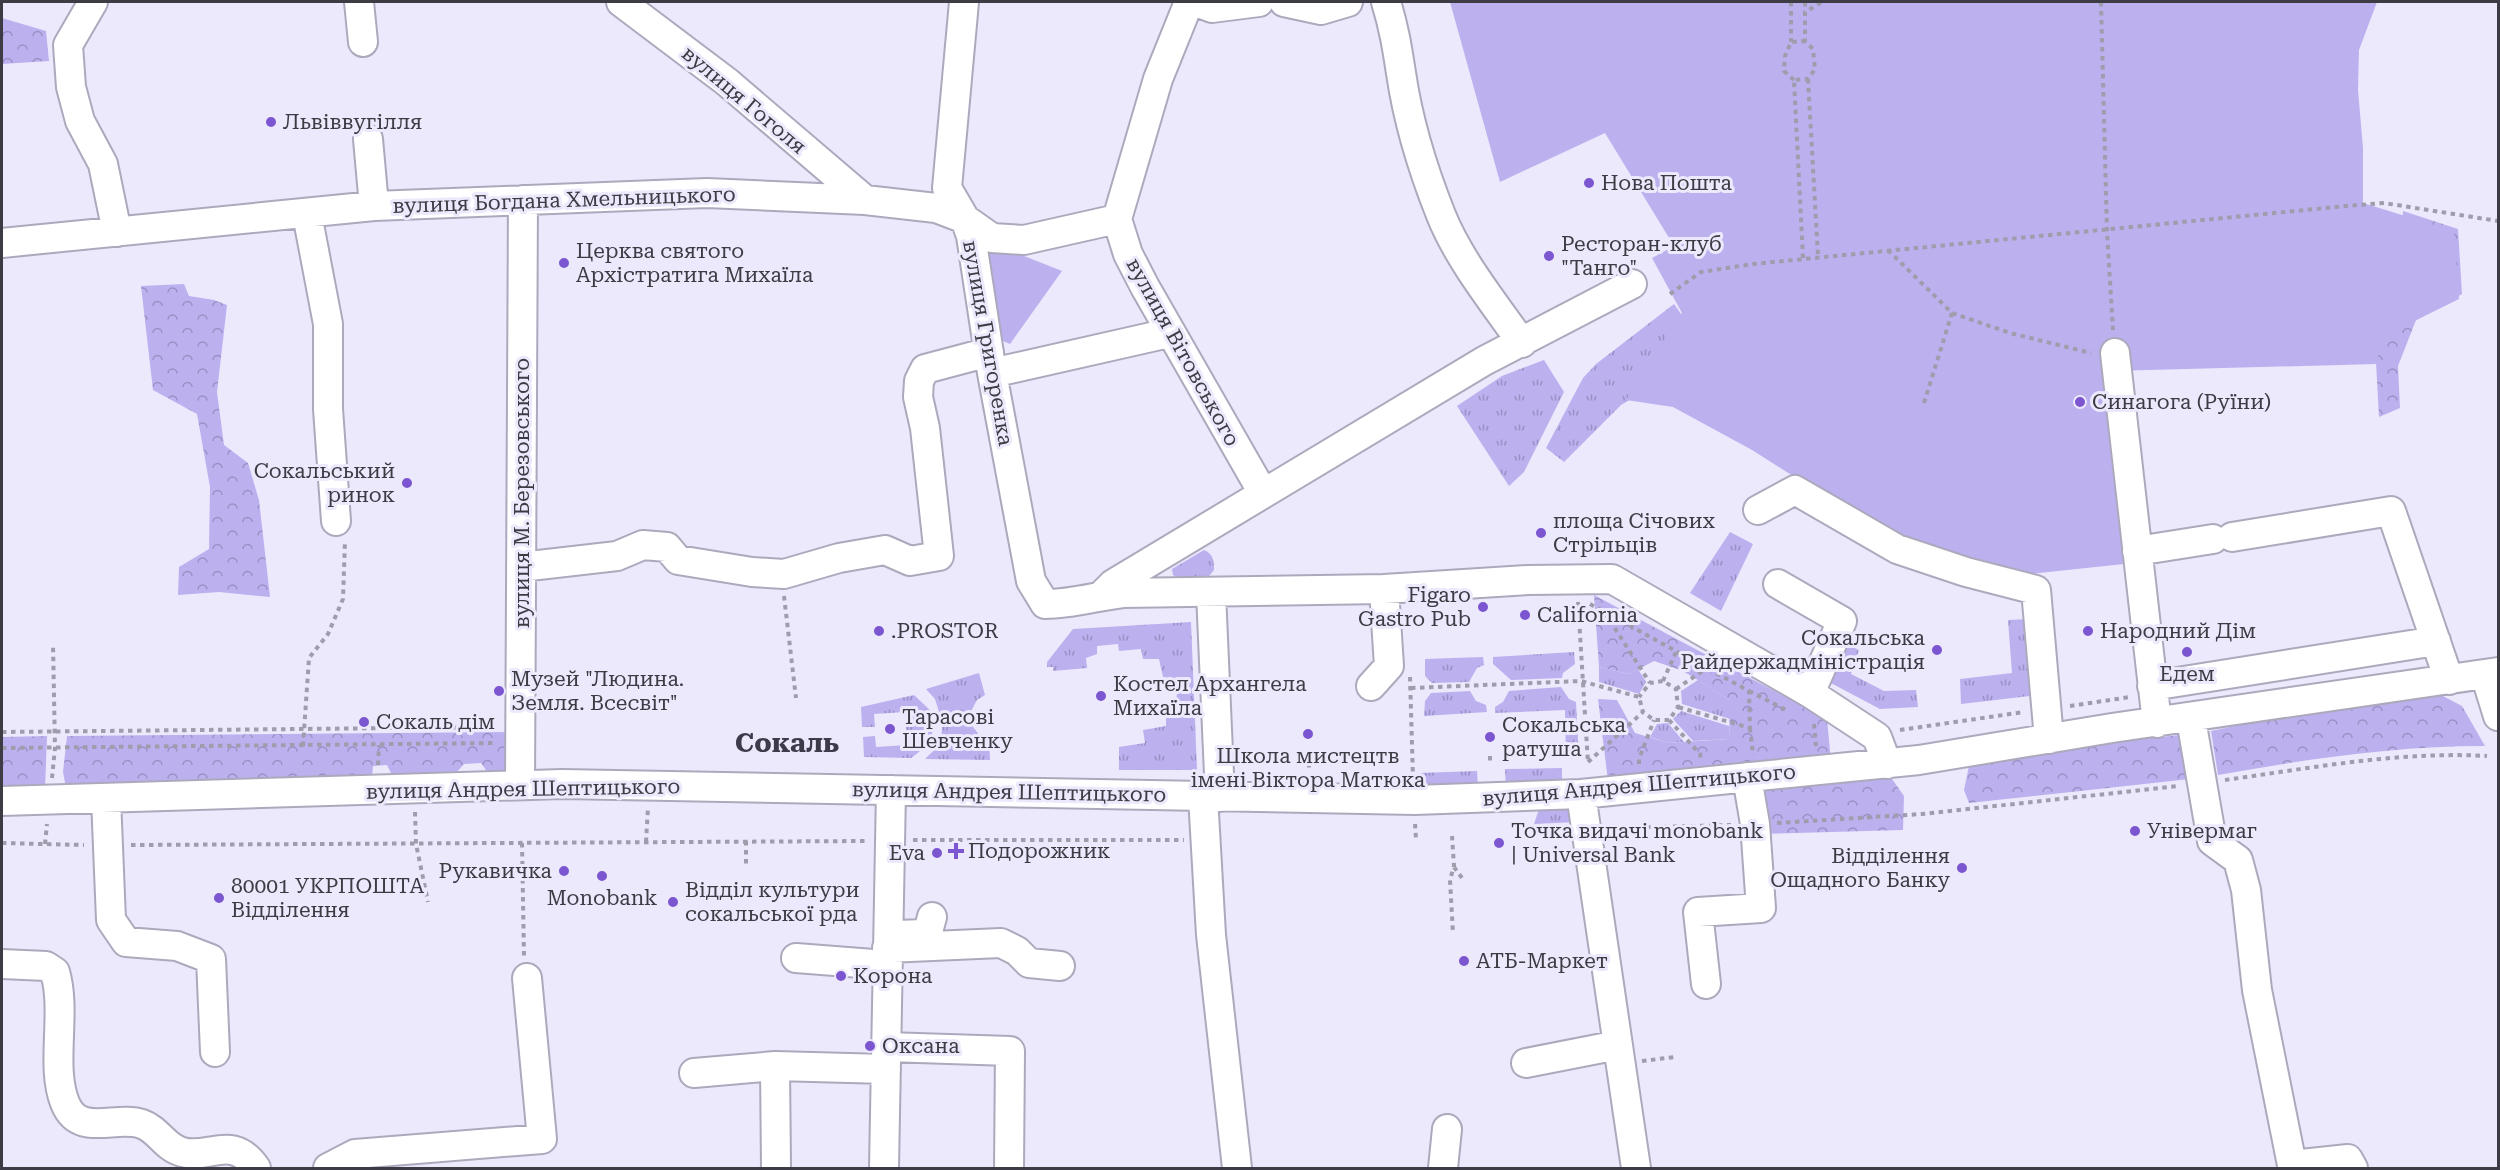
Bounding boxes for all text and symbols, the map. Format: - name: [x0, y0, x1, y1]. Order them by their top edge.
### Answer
- street label: вулиця Гоголя: [677, 41, 811, 159]
- place label: Львіввугілля: [283, 110, 422, 134]
- marker: Львіввугілля: [264, 115, 278, 129]
- place label: Нова Пошта: [1601, 171, 1732, 195]
- marker: Нова Пошта: [1582, 176, 1596, 190]
- street label: вулиця Богдана Хмельницького: [392, 182, 736, 218]
- place label: Ресторан-клуб "Танго": [1561, 232, 1722, 280]
- street label: вулиця Григоренка: [958, 238, 1018, 448]
- place label: Церква святого Архістратига Михаїла: [576, 239, 814, 287]
- marker: Ресторан-клуб "Танго": [1542, 249, 1556, 263]
- street label: вулиця Вітовського: [1121, 254, 1245, 450]
- marker: Церква святого Архістратига Михаїла: [557, 256, 571, 270]
- street label: вулиця М. Березовського: [510, 358, 534, 628]
- place label: Синагога (Руїни): [2092, 390, 2271, 414]
- marker: Синагога (Руїни): [2073, 395, 2087, 409]
- place label: Сокальський ринок: [254, 459, 395, 507]
- marker: Сокальський ринок: [400, 476, 414, 490]
- place label: площа Січових Стрільців: [1553, 509, 1715, 557]
- marker: площа Січових Стрільців: [1534, 526, 1548, 540]
- place label: Figaro Gastro Pub: [1358, 583, 1471, 631]
- marker: Figaro Gastro Pub: [1476, 600, 1490, 614]
- place label: California: [1537, 603, 1639, 627]
- marker: California: [1518, 608, 1532, 622]
- place label: .PROSTOR: [891, 619, 999, 643]
- place label: Народний Дім: [2100, 619, 2256, 643]
- marker: .PROSTOR: [872, 624, 886, 638]
- marker: Народний Дім: [2081, 624, 2095, 638]
- place label: Сокальська Райдержадміністрація: [1681, 626, 1926, 674]
- marker: Сокальська Райдержадміністрація: [1930, 643, 1944, 657]
- marker: Едем: [2180, 645, 2194, 659]
- place label: Едем: [2159, 662, 2215, 686]
- place label: Музей "Людина. Земля. Всесвіт": [511, 667, 684, 715]
- place label: Костел Архангела Михаїла: [1113, 672, 1307, 720]
- marker: Музей "Людина. Земля. Всесвіт": [492, 684, 506, 698]
- marker: Костел Архангела Михаїла: [1094, 689, 1108, 703]
- place label: Тарасові Шевченку: [902, 705, 1013, 753]
- place label: Сокаль дім: [376, 710, 495, 734]
- place label: Сокальська ратуша: [1502, 713, 1626, 761]
- marker: Сокаль дім: [357, 715, 371, 729]
- marker: Тарасові Шевченку: [883, 722, 897, 736]
- district label: Сокаль: [735, 727, 839, 759]
- marker: Школа мистецтв імені Віктора Матюка: [1301, 727, 1315, 741]
- marker: Сокальська ратуша: [1483, 730, 1497, 744]
- place label: Школа мистецтв імені Віктора Матюка: [1191, 744, 1426, 792]
- street label: вулиця Андрея Шептицького: [1481, 759, 1797, 811]
- street label: вулиця Андрея Шептицького: [366, 774, 680, 804]
- street label: вулиця Андрея Шептицького: [852, 777, 1166, 807]
- place label: Точка видачі monobank | Universal Bank: [1511, 819, 1763, 867]
- place label: Універмаг: [2147, 819, 2257, 843]
- marker: Універмаг: [2128, 824, 2142, 838]
- marker: Точка видачі monobank | Universal Bank: [1492, 836, 1506, 850]
- place label: Подорожник: [968, 839, 1110, 863]
- place label: Eva: [889, 841, 926, 865]
- marker: Подорожник: [949, 844, 963, 858]
- place label: Відділення Ощадного Банку: [1770, 844, 1951, 892]
- marker: Eva: [930, 846, 944, 860]
- place label: Рукавичка: [438, 859, 553, 883]
- marker: Відділення Ощадного Банку: [1955, 861, 1969, 875]
- marker: Рукавичка: [557, 864, 571, 878]
- marker: Monobank: [595, 869, 609, 883]
- place label: 80001 УКРПОШТА Відділення: [231, 874, 424, 922]
- place label: Відділ культури сокальської рда: [685, 878, 860, 926]
- place label: Monobank: [547, 886, 657, 910]
- marker: 80001 УКРПОШТА Відділення: [212, 891, 226, 905]
- marker: Відділ культури сокальської рда: [666, 895, 680, 909]
- place label: АТБ-Маркет: [1476, 949, 1608, 973]
- marker: АТБ-Маркет: [1457, 954, 1471, 968]
- place label: Корона: [853, 964, 933, 988]
- marker: Корона: [834, 969, 848, 983]
- place label: Оксана: [882, 1034, 960, 1058]
- marker: Оксана: [863, 1039, 877, 1053]

